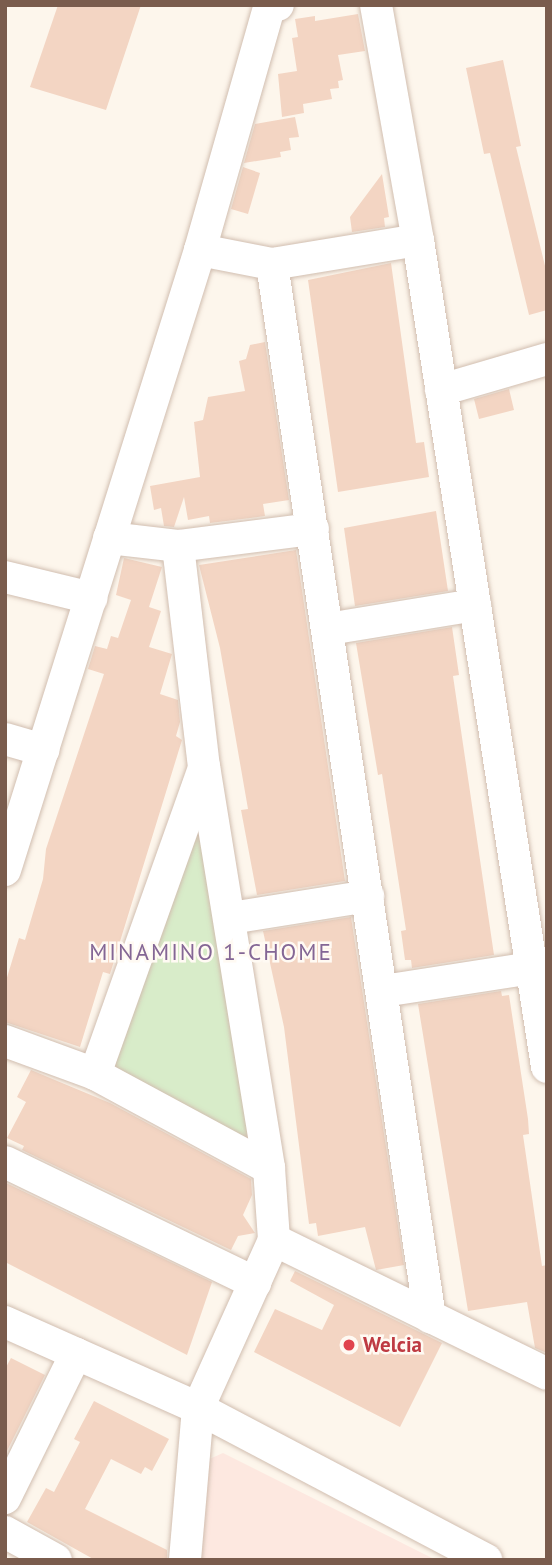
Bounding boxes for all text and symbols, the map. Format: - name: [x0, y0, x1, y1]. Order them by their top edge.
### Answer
- district label: MINAMINO 1-CHOME: [91, 938, 331, 966]
- place label: Welcia: [363, 1332, 422, 1358]
- marker: Welcia: [341, 1337, 357, 1353]

